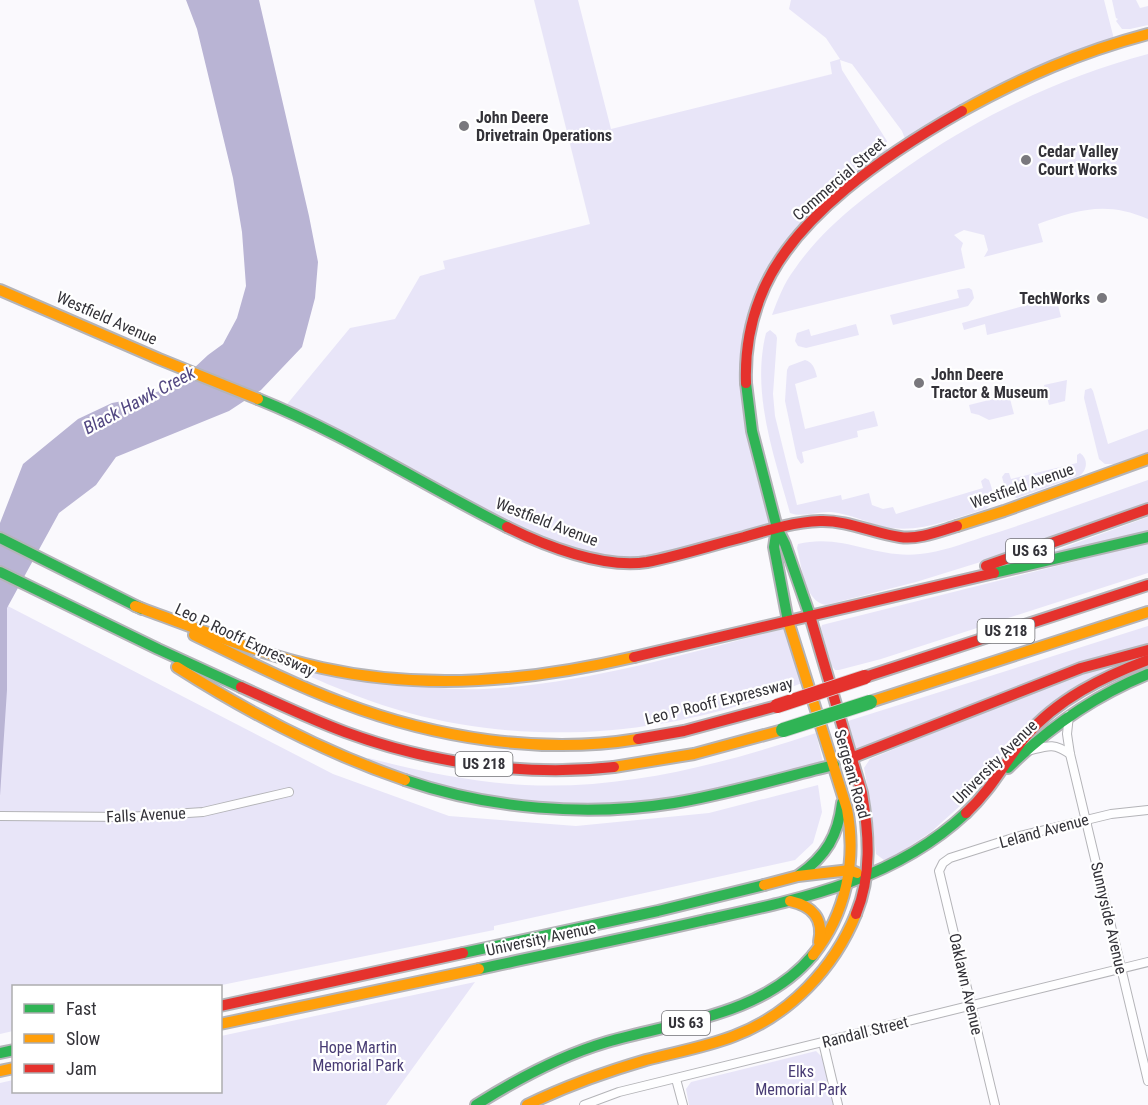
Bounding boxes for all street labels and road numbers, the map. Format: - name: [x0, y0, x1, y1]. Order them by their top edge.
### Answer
- street label: Commercial Street: [789, 133, 890, 225]
- street label: Westfield Avenue: [54, 287, 160, 349]
- street label: Westfield Avenue: [968, 459, 1076, 513]
- street label: Westfield Avenue: [493, 494, 601, 550]
- road number: US 63: [1006, 539, 1054, 563]
- street label: Leo P Rooff Expressway: [172, 599, 318, 681]
- road number: US 218: [978, 619, 1034, 643]
- street label: Leo P Rooff Expressway: [643, 673, 795, 729]
- street label: University Avenue: [949, 716, 1041, 808]
- street label: Sergeant Road: [830, 727, 874, 821]
- road number: US 218: [456, 752, 512, 776]
- street label: Falls Avenue: [106, 803, 186, 827]
- street label: Leland Avenue: [997, 810, 1091, 852]
- street label: Sunnyside Avenue: [1087, 860, 1131, 976]
- street label: University Avenue: [484, 918, 598, 960]
- street label: Oaklawn Avenue: [945, 931, 987, 1037]
- road number: US 63: [662, 1011, 710, 1035]
- street label: Randall Street: [820, 1012, 910, 1052]

